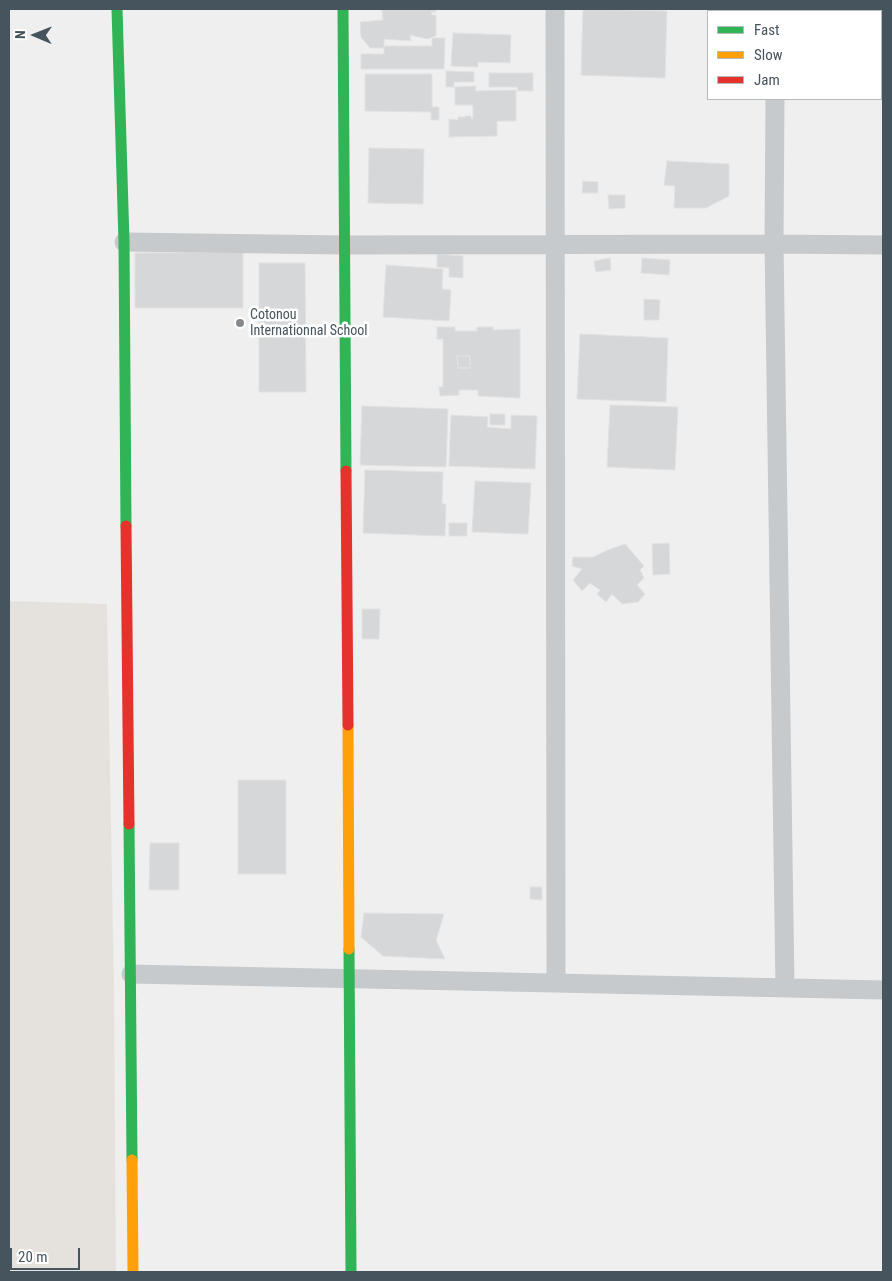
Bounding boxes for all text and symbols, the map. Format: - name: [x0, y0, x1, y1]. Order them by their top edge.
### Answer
- north arrow: [10, 10, 60, 60]
- legend: [707, 10, 882, 100]
- text: Fast: [754, 21, 779, 39]
- text: N: [12, 30, 28, 39]
- text: Slow: [754, 46, 783, 64]
- text: Jam: [754, 71, 780, 89]
- place label: Cotonou Internationnal School: [250, 307, 368, 340]
- marker: Cotonou Internationnal School: [234, 317, 246, 329]
- scale bar: [12, 1238, 82, 1270]
- text: 20 m: [18, 1248, 48, 1266]

